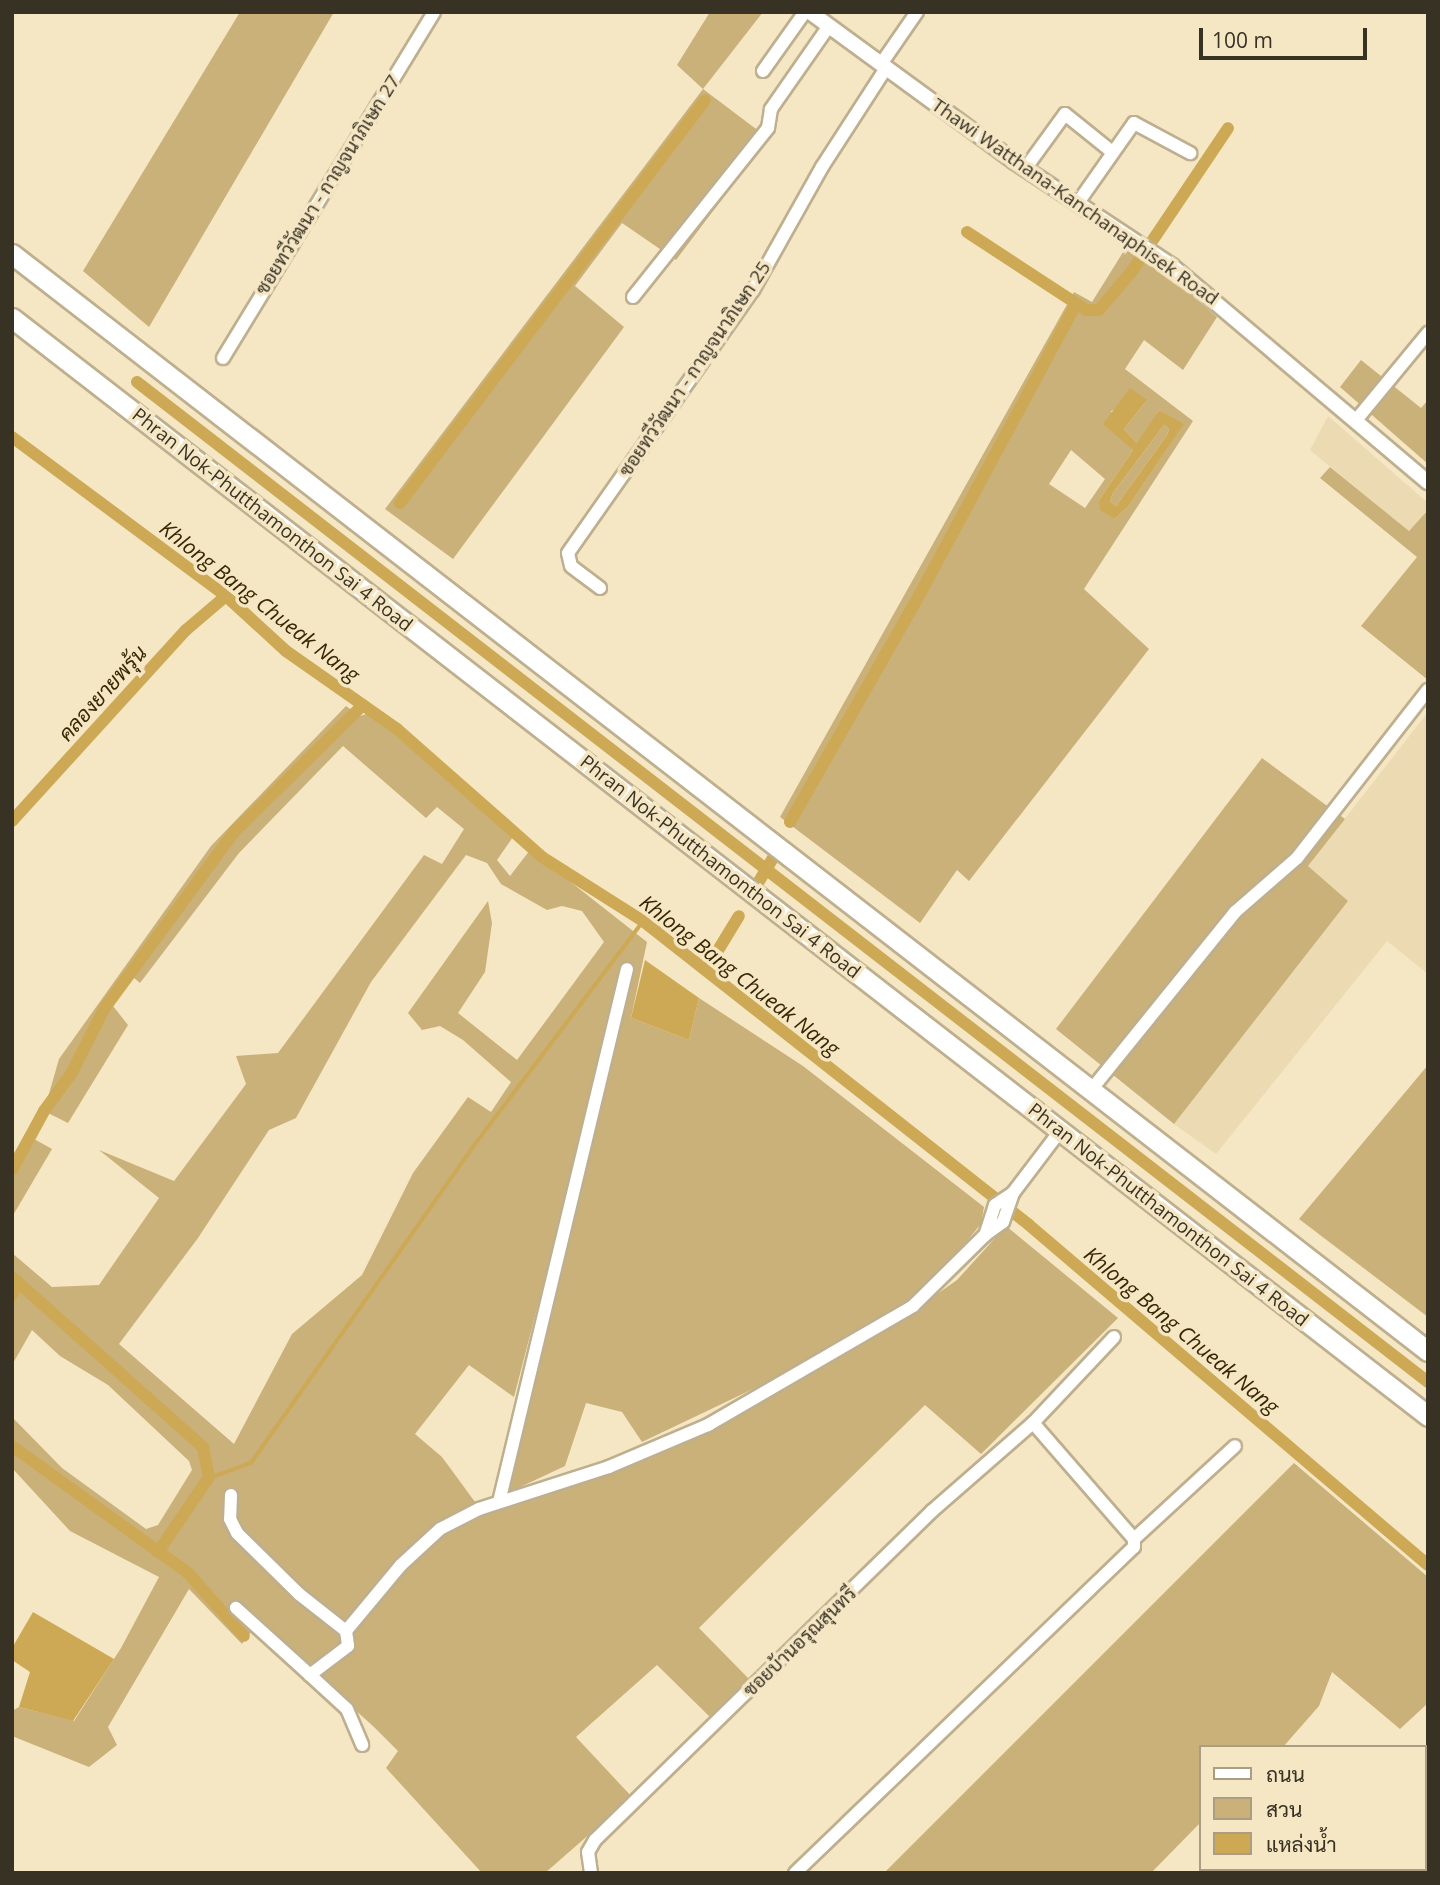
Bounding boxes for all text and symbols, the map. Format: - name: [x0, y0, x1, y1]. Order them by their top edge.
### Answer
- scale bar: [1202, 14, 1370, 58]
- text: 100 m: [1212, 26, 1273, 54]
- street label: ซอยทวีวัฒนา - กาญจนาภิเษก 27: [251, 71, 405, 299]
- street label: Thawi Watthana-Kanchanaphisek Road: [927, 94, 1223, 310]
- street label: ซอยทวีวัฒนา - กาญจนาภิเษก 25: [614, 257, 776, 481]
- street label: Phran Nok-Phutthamonthon Sai 4 Road: [127, 403, 417, 637]
- water label: Khlong Bang Chueak Nang: [155, 515, 365, 687]
- water label: คลองยายพรุ้น: [53, 640, 151, 746]
- street label: Phran Nok-Phutthamonthon Sai 4 Road: [575, 750, 865, 984]
- water label: Khlong Bang Chueak Nang: [635, 889, 845, 1061]
- street label: Phran Nok-Phutthamonthon Sai 4 Road: [1023, 1098, 1313, 1332]
- water label: Khlong Bang Chueak Nang: [1079, 1241, 1285, 1419]
- street label: ซอยบ้านอรุณสุนทรี: [739, 1582, 861, 1702]
- legend: [1198, 1745, 1426, 1871]
- text: ถนน: [1266, 1760, 1305, 1788]
- text: สวน: [1266, 1795, 1302, 1823]
- text: แหล่งน้ำ: [1266, 1830, 1337, 1858]

